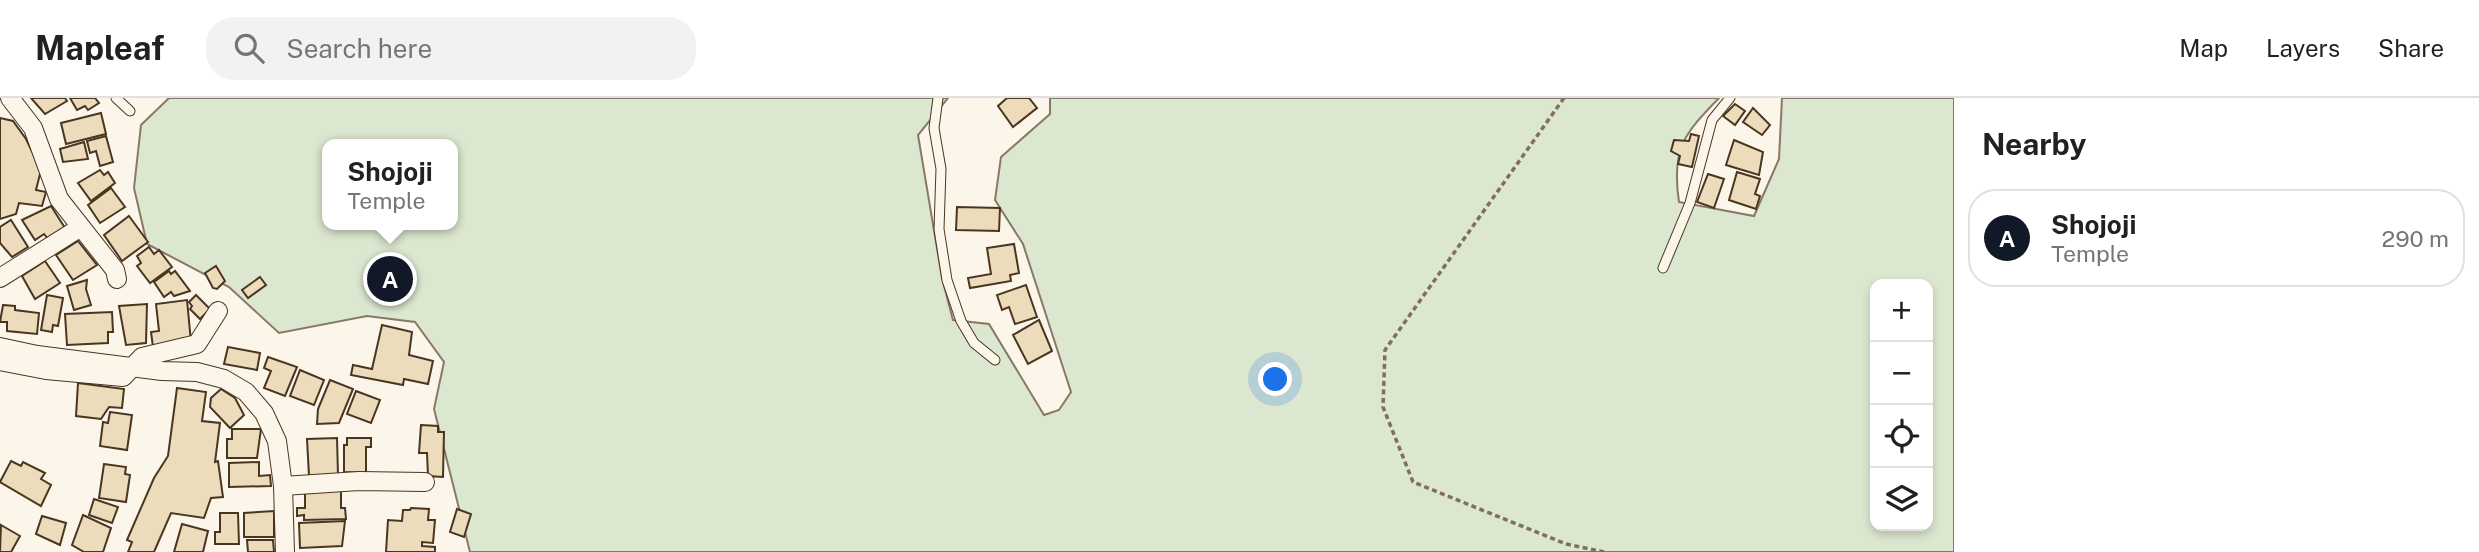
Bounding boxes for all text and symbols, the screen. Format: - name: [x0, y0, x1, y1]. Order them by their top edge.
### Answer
- search box: [206, 17, 696, 80]
- text: Mapleaf: [35, 29, 164, 67]
- icon: search: [230, 29, 268, 67]
- text: Search here: [286, 33, 432, 64]
- text: Map: [2179, 34, 2228, 62]
- text: Layers: [2266, 34, 2340, 62]
- text: Share: [2378, 34, 2444, 62]
- text: Nearby: [1982, 126, 2086, 162]
- popup: [322, 139, 458, 230]
- text: Shojoji: [347, 156, 433, 187]
- text: Temple: [347, 187, 425, 214]
- text: Shojoji: [2051, 209, 2136, 240]
- text: A: [1999, 225, 2015, 252]
- text: 290 m: [2382, 225, 2449, 252]
- text: Temple: [2051, 240, 2129, 267]
- pin: A: [367, 253, 413, 305]
- map controls: [1870, 279, 1933, 531]
- button: +: [1870, 279, 1933, 342]
- button: −: [1870, 342, 1933, 405]
- your location: [1258, 362, 1292, 396]
- button: locate: [1870, 405, 1933, 468]
- button: layers: [1870, 468, 1933, 531]

